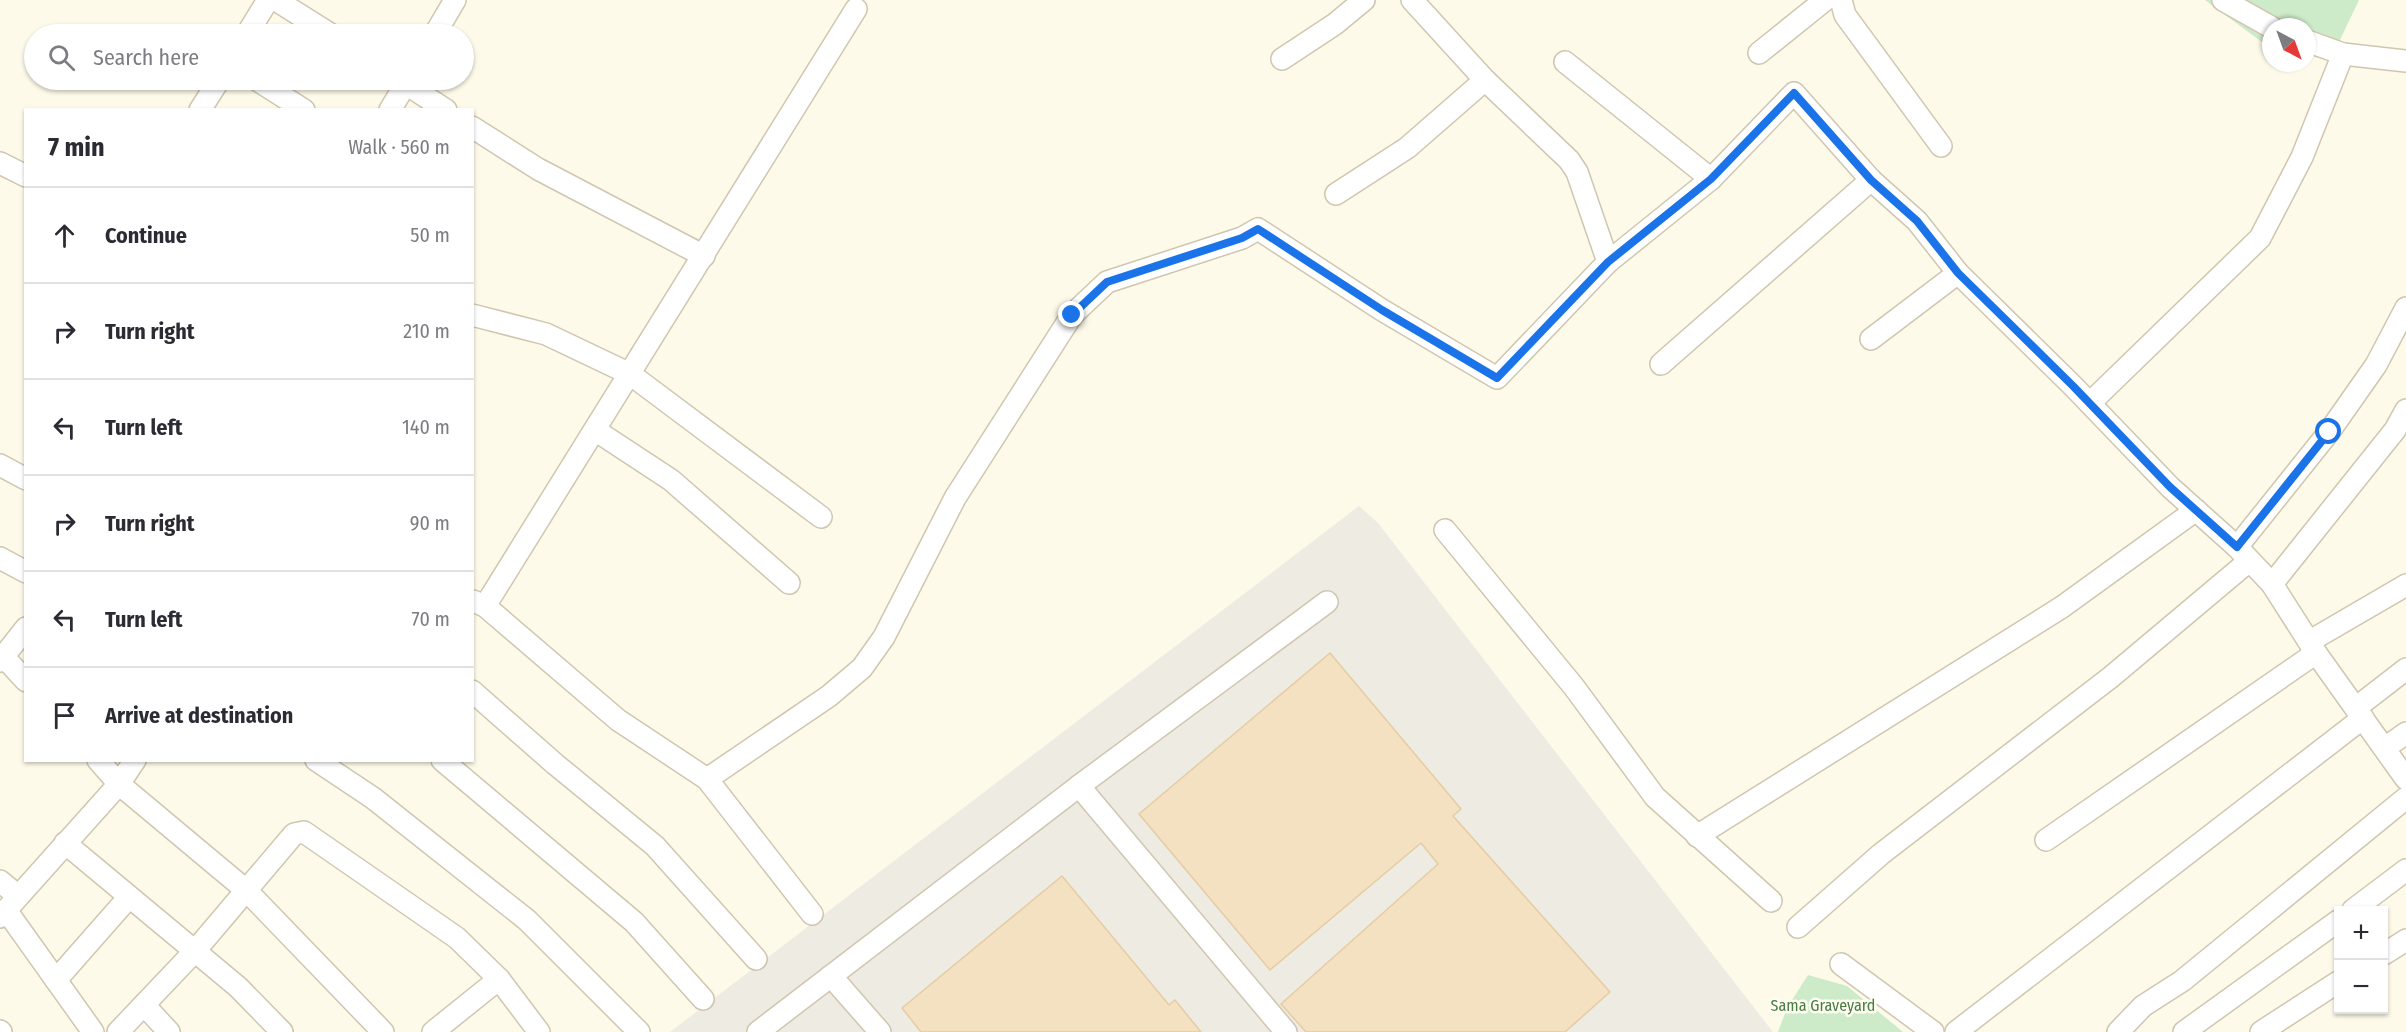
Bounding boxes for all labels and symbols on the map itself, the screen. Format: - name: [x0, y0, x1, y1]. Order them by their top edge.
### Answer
- north arrow: [2262, 18, 2316, 72]
- route end: [1058, 301, 1084, 327]
- route start: [2315, 418, 2341, 444]
- park label: Sama Graveyard: [1771, 996, 1875, 1015]

